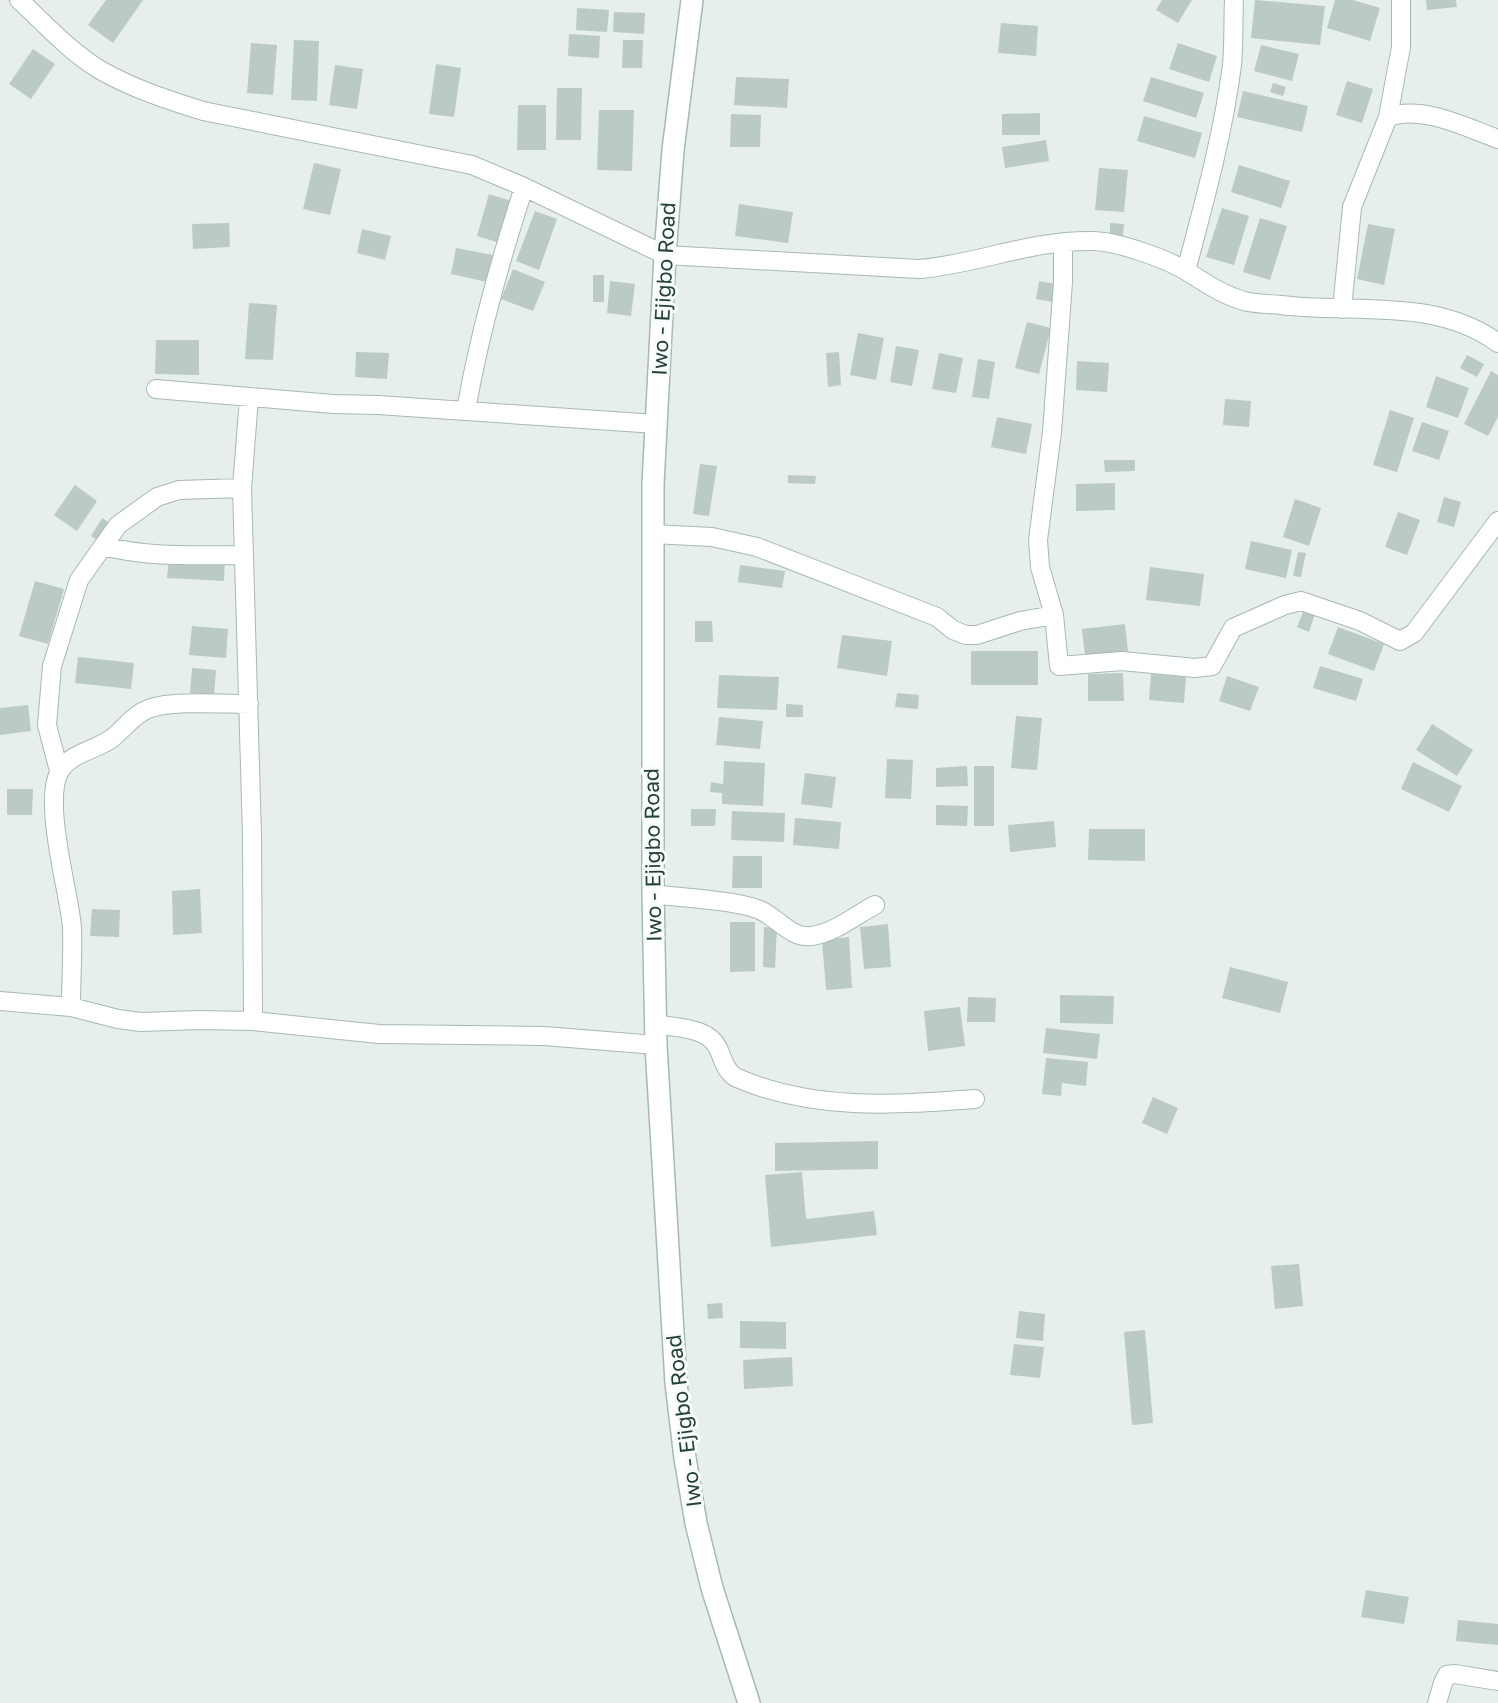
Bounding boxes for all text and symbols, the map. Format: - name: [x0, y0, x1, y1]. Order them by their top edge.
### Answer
- street label: Iwo - Ejigbo Road: [645, 202, 681, 376]
- street label: Iwo - Ejigbo Road: [637, 768, 667, 942]
- street label: Iwo - Ejigbo Road: [660, 1333, 706, 1509]

